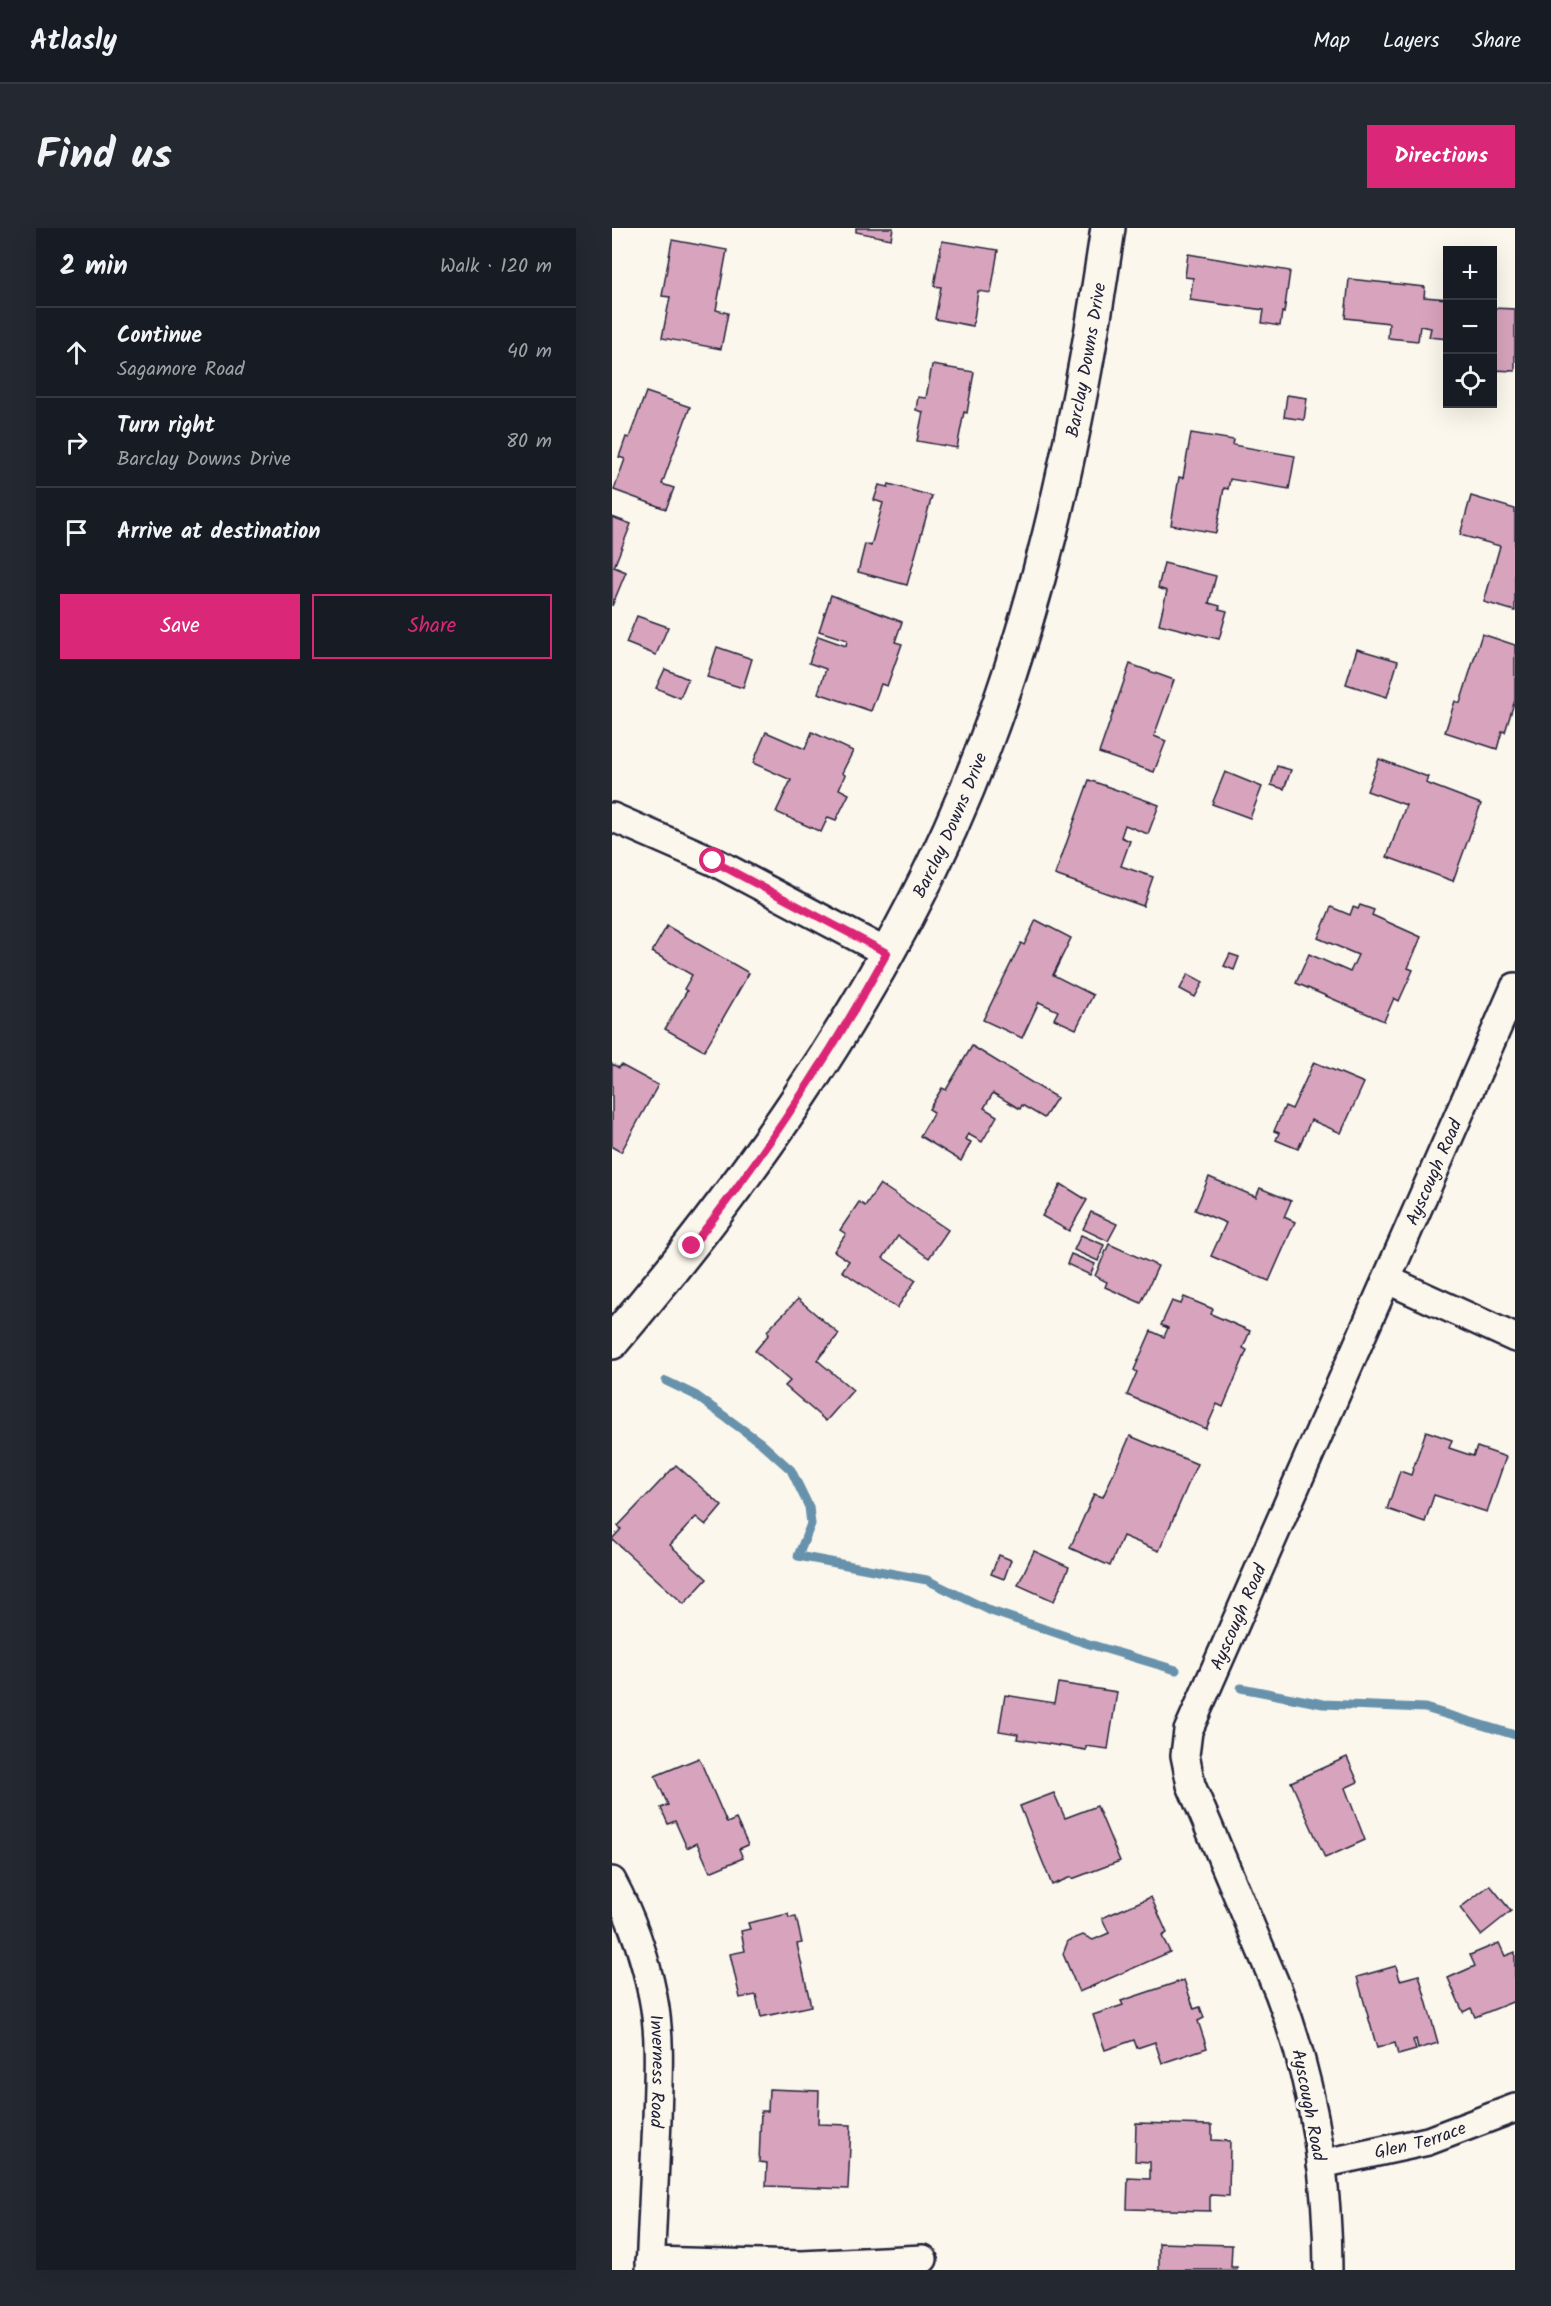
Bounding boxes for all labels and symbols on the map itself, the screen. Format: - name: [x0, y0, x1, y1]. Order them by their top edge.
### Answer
- street label: Barclay Downs Drive: [1059, 281, 1115, 440]
- street label: Barclay Downs Drive: [906, 749, 996, 903]
- route start: [699, 847, 725, 873]
- street label: Ayscough Road: [1399, 1114, 1472, 1230]
- route end: [678, 1232, 704, 1258]
- street label: Ayscough Road: [1203, 1559, 1276, 1675]
- street label: Inverness Road: [640, 2013, 671, 2129]
- street label: Ayscough Road: [1282, 2047, 1333, 2165]
- street label: Glen Terrace: [1372, 2115, 1471, 2168]

